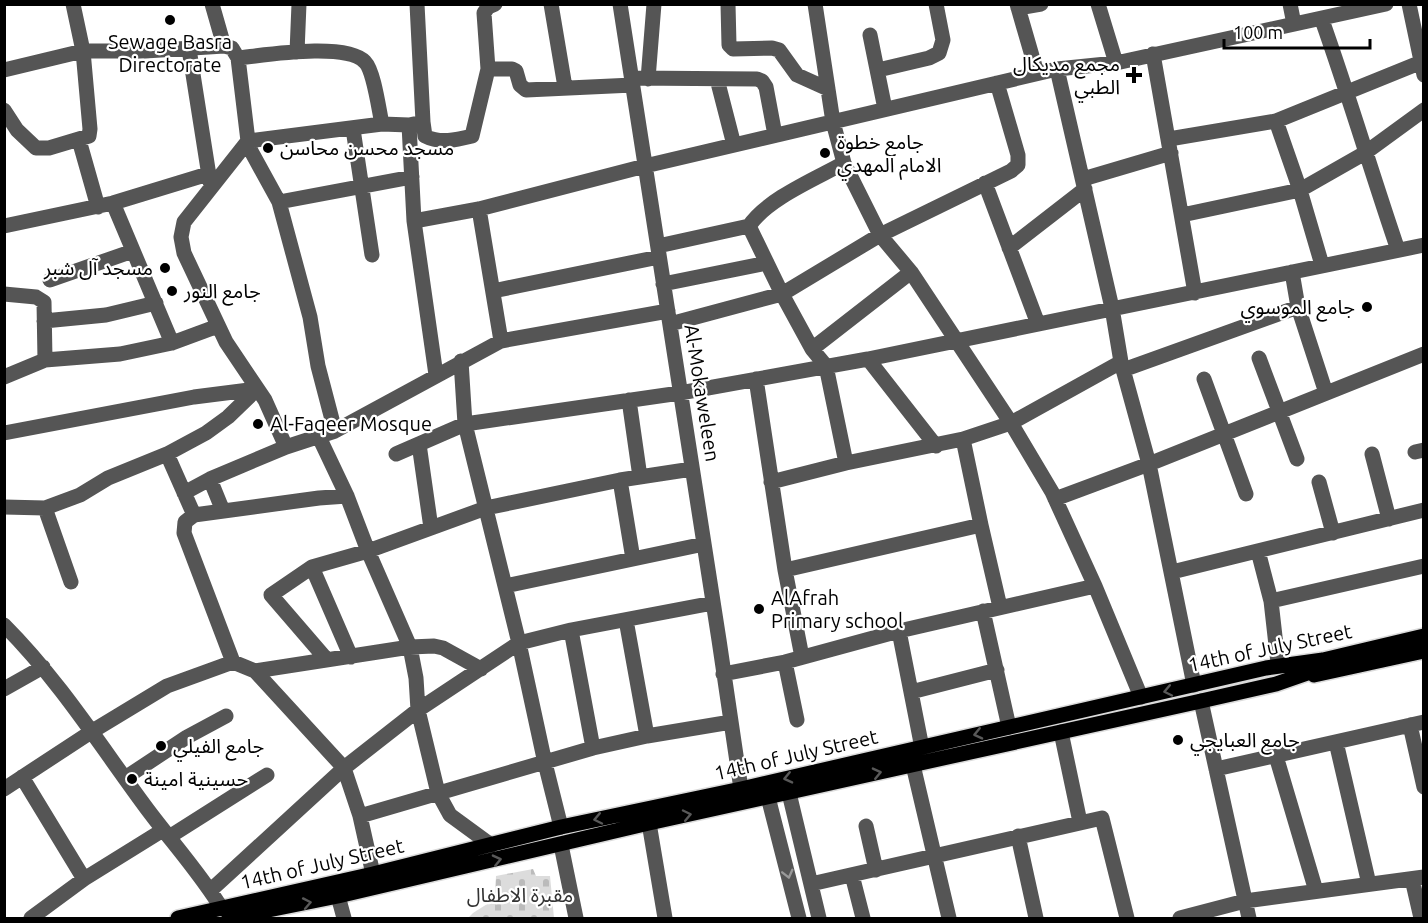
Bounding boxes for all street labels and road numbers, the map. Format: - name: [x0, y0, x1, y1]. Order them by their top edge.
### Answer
- street label: Al-Mokaweleen: [680, 323, 725, 463]
- street label: 14th of July Street: [1186, 619, 1354, 676]
- street label: 14th of July Street: [712, 725, 880, 784]
- street label: 14th of July Street: [238, 834, 406, 893]

